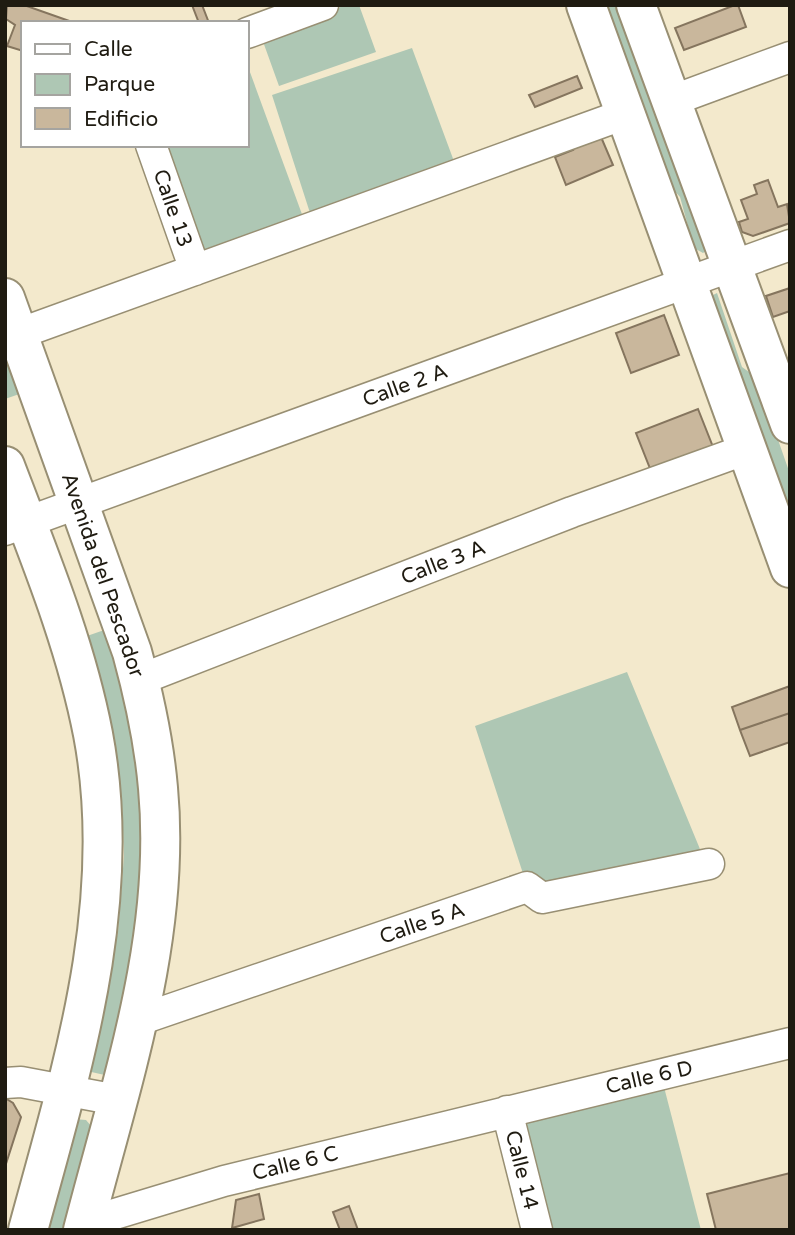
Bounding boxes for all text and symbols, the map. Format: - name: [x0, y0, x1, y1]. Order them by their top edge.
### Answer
- legend: [21, 21, 248, 147]
- text: Calle: [84, 37, 133, 62]
- text: Parque: [84, 72, 155, 97]
- text: Edificio: [84, 107, 158, 132]
- street label: Calle 13: [148, 166, 197, 250]
- street label: Calle 2 A: [359, 359, 451, 412]
- street label: Avenida del Pescador: [56, 469, 149, 681]
- street label: Calle 3 A: [397, 535, 489, 590]
- street label: Calle 5 A: [376, 897, 468, 950]
- street label: Calle 6 D: [603, 1055, 695, 1100]
- street label: Calle 14: [500, 1128, 543, 1212]
- street label: Calle 6 C: [250, 1141, 341, 1186]

